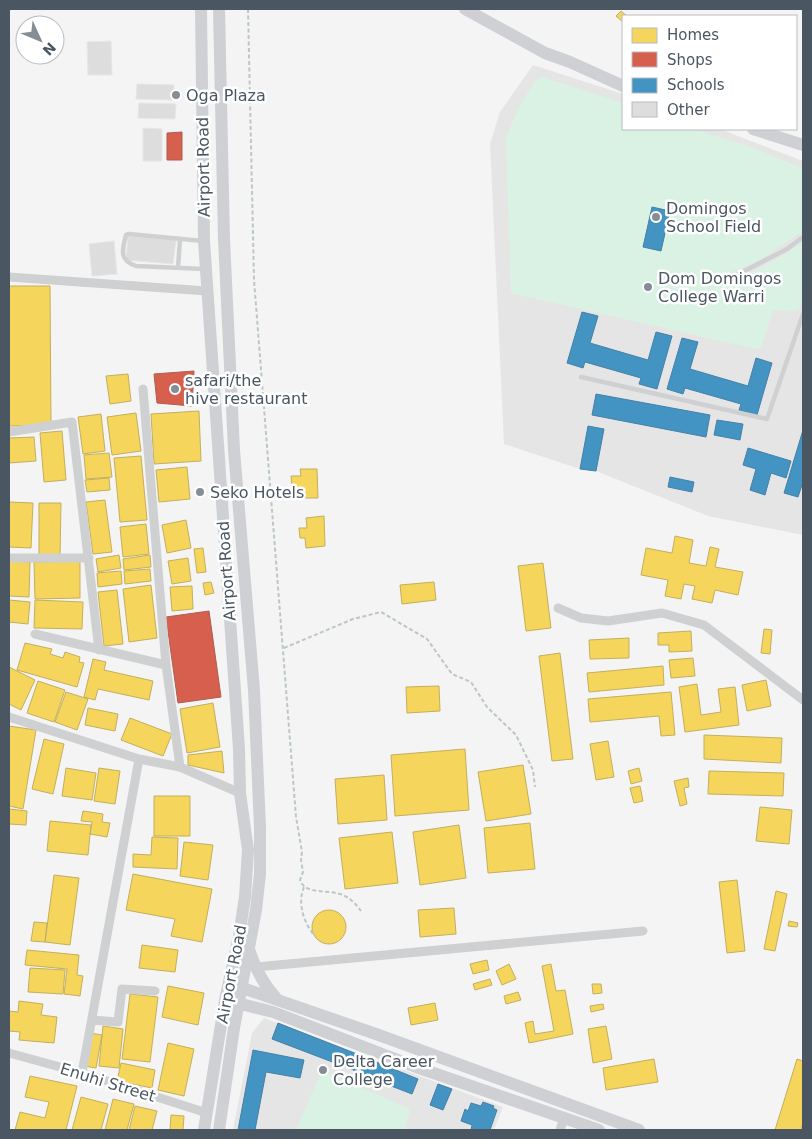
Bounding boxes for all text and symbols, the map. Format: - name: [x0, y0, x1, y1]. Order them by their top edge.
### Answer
- north arrow: [15, 15, 65, 65]
- legend: [622, 15, 797, 130]
- text: Homes: [667, 26, 719, 44]
- text: N: [40, 39, 59, 59]
- text: Shops: [667, 51, 713, 69]
- text: Schools: [667, 76, 725, 94]
- place label: Oga Plaza: [186, 86, 266, 105]
- marker: Oga Plaza: [170, 89, 182, 101]
- text: Other: [667, 101, 710, 119]
- street label: Airport Road: [193, 117, 214, 217]
- place label: Domingos School Field: [666, 199, 761, 236]
- marker: Domingos School Field: [650, 211, 662, 223]
- place label: Dom Domingos College Warri: [658, 269, 781, 306]
- marker: Dom Domingos College Warri: [642, 281, 654, 293]
- place label: safari/the hive restaurant: [185, 371, 307, 408]
- marker: safari/the hive restaurant: [169, 383, 181, 395]
- place label: Seko Hotels: [210, 483, 304, 502]
- marker: Seko Hotels: [194, 486, 206, 498]
- street label: Airport Road: [214, 520, 239, 622]
- street label: Airport Road: [213, 923, 250, 1025]
- place label: Delta Career College: [333, 1052, 435, 1089]
- street label: Enuhi Street: [58, 1059, 158, 1106]
- marker: Delta Career College: [317, 1064, 329, 1076]

